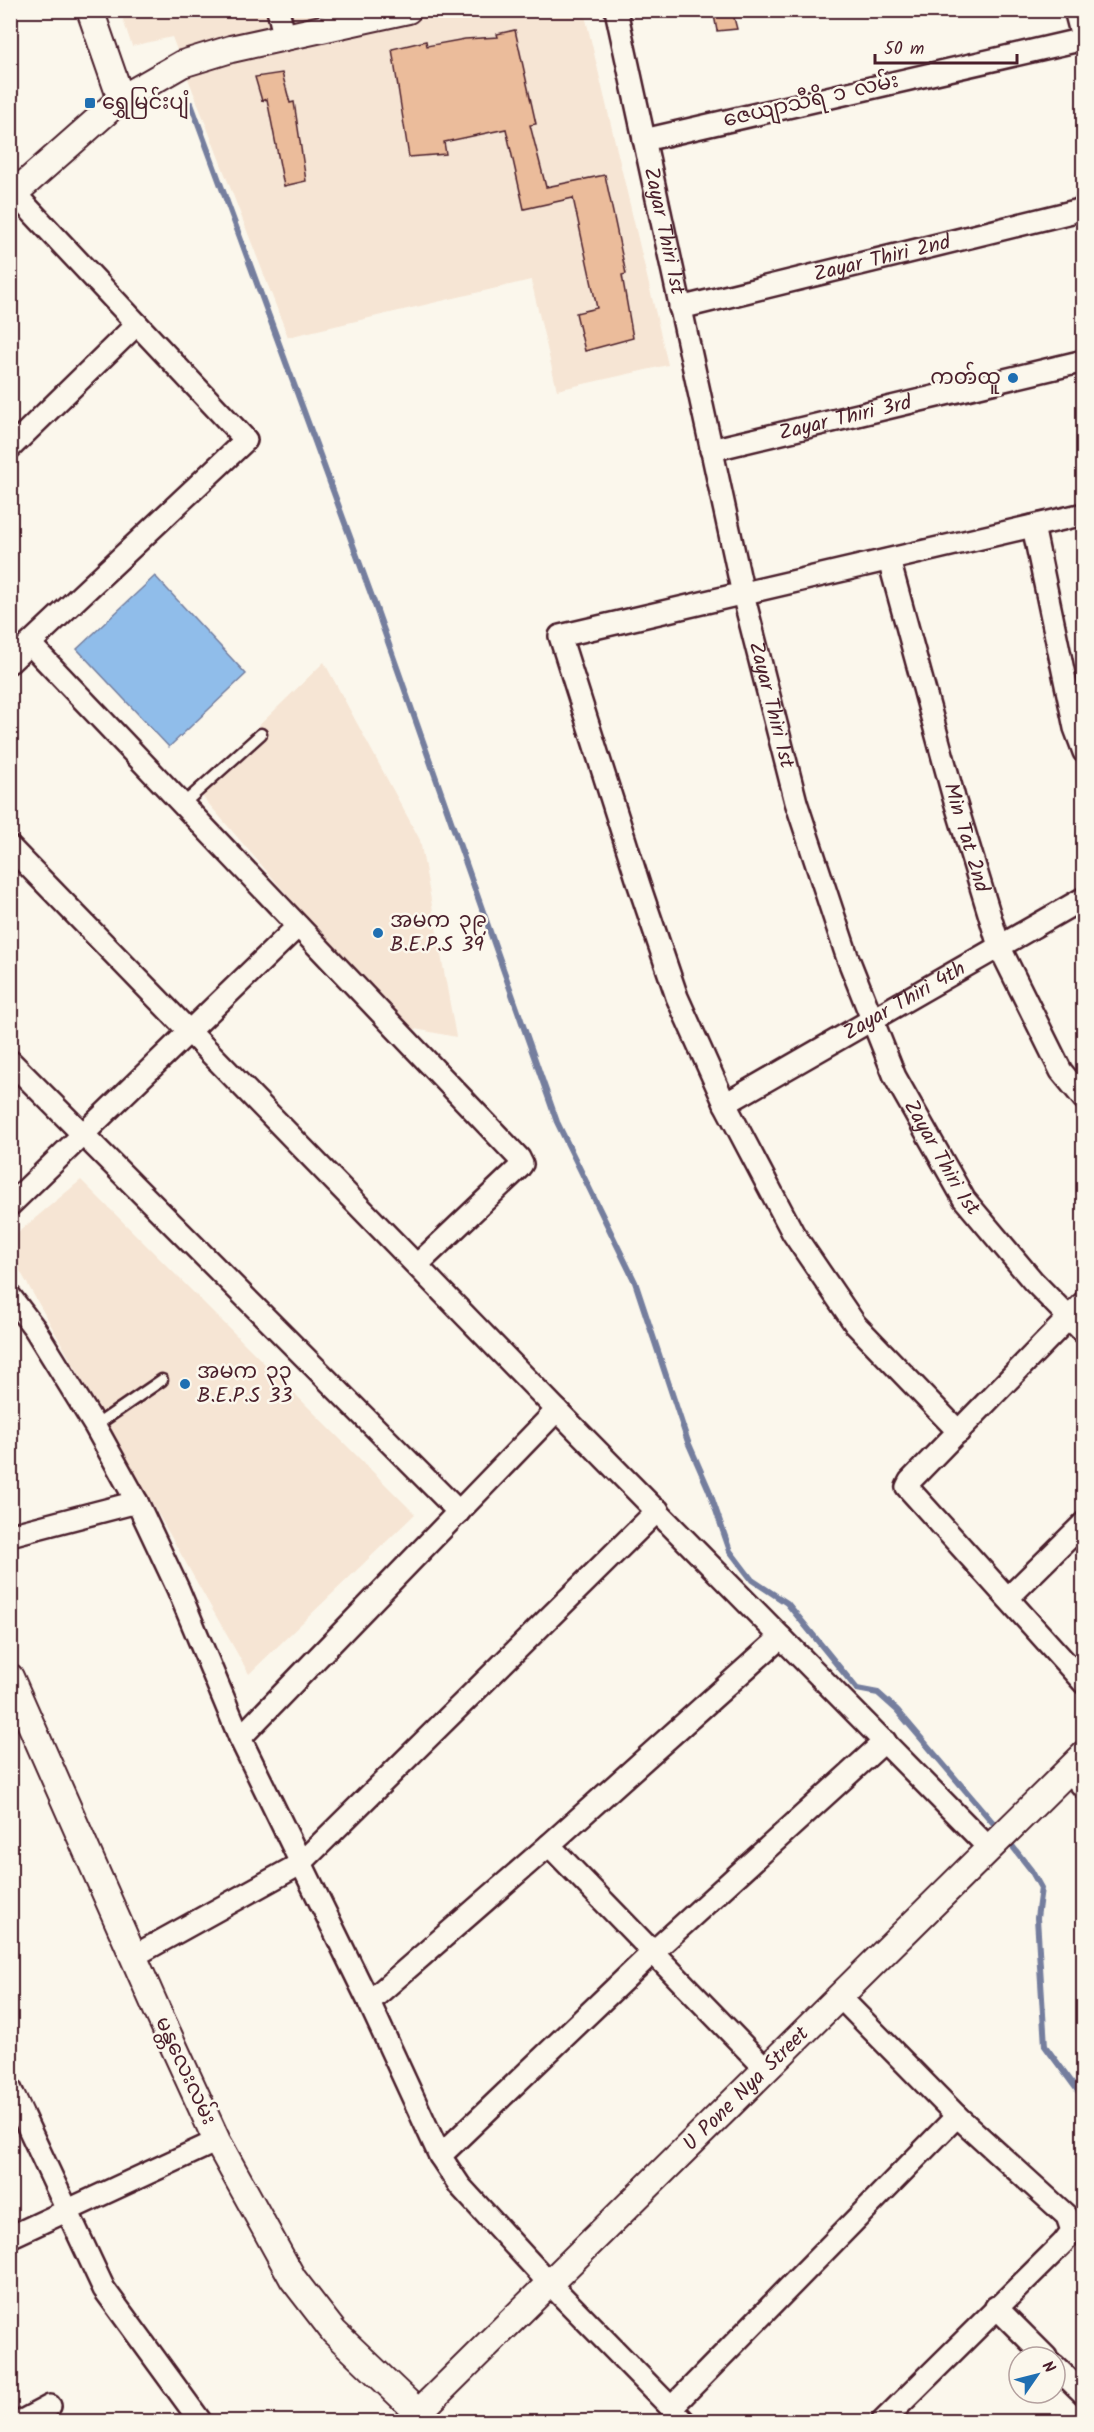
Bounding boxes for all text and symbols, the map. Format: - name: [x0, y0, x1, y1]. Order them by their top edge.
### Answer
- scale bar: [875, 27, 1018, 65]
- text: 50 m: [884, 35, 924, 64]
- street label: ဇေယျာသီရိ ၁ လမ်း: [720, 64, 902, 137]
- place label: ရွှေမြင်းပျံ: [102, 86, 189, 120]
- marker: ရွှေမြင်းပျံ: [83, 96, 97, 110]
- street label: Zayar Thiri 1st: [634, 164, 694, 298]
- street label: Zayar Thiri 2nd: [810, 226, 954, 291]
- place label: ကတ်ထူ: [930, 361, 1001, 395]
- marker: ကတ်ထူ: [1006, 371, 1020, 385]
- street label: Zayar Thiri 3rd: [776, 386, 915, 450]
- street label: Zayar Thiri 1st: [739, 638, 803, 772]
- street label: Min Tat 2nd: [934, 779, 998, 897]
- place label: အမက ၃၉ B.E.P.S 39: [390, 905, 487, 962]
- marker: အမက ၃၉ B.E.P.S 39: [371, 926, 385, 940]
- street label: Zayar Thiri 4th: [837, 953, 972, 1049]
- street label: Zayar Thiri 1st: [895, 1094, 989, 1224]
- place label: အမက ၃၃ B.E.P.S 33: [197, 1356, 293, 1413]
- marker: အမက ၃၃ B.E.P.S 33: [178, 1377, 192, 1391]
- street label: မန္တလေးလမ်း: [145, 2011, 225, 2131]
- street label: U Pone Nya Street: [675, 2018, 818, 2159]
- north arrow: [1007, 2345, 1067, 2405]
- text: N: [1035, 2356, 1061, 2379]

